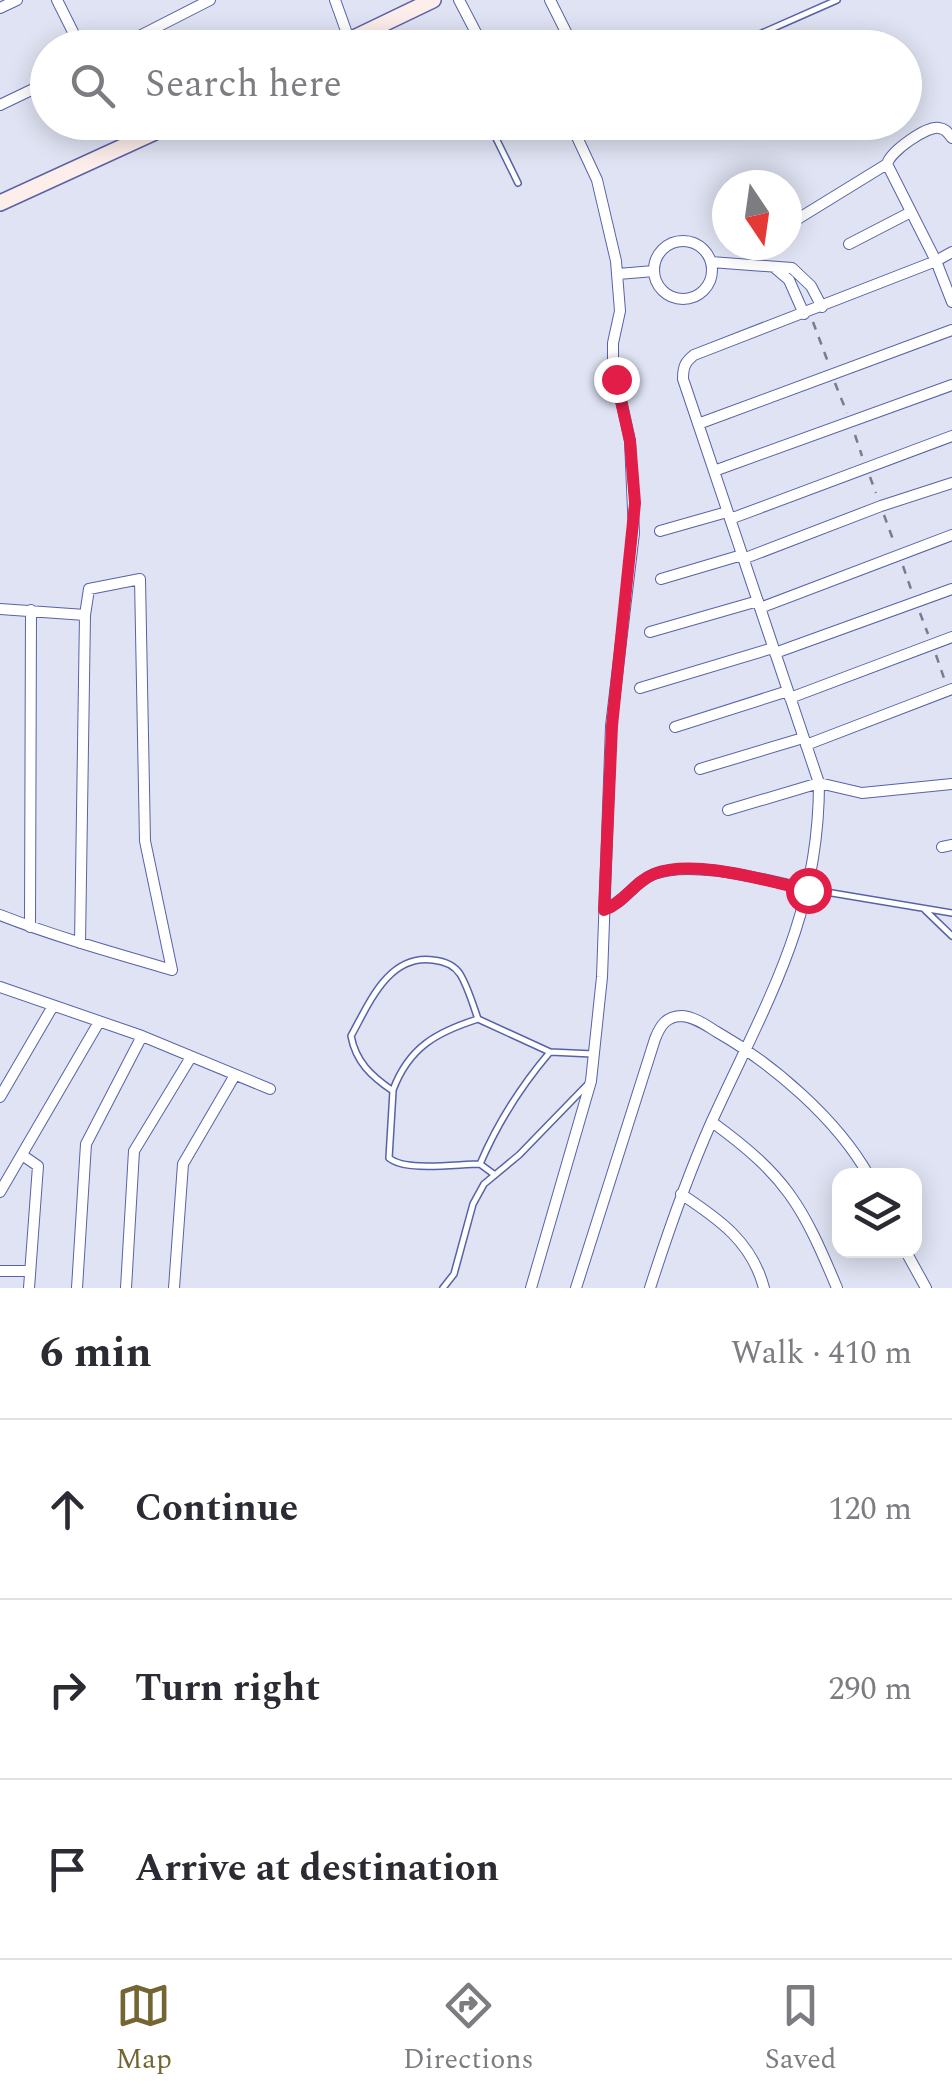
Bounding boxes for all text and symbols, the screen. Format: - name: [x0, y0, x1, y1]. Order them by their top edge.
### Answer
- search box: [30, 30, 922, 140]
- text: Search here: [145, 56, 342, 114]
- icon: search: [65, 58, 120, 113]
- north arrow: [712, 170, 802, 260]
- route end: [594, 357, 640, 403]
- route start: [786, 868, 832, 914]
- map controls: [832, 1168, 922, 1258]
- button: layers: [832, 1168, 922, 1258]
- text: 6 min: [40, 1322, 152, 1385]
- text: Walk · 410 m: [731, 1329, 912, 1378]
- text: Continue: [135, 1480, 298, 1538]
- icon: ahead: [40, 1482, 95, 1537]
- text: 120 m: [828, 1485, 912, 1534]
- text: Turn right: [135, 1660, 320, 1718]
- icon: right: [40, 1662, 95, 1717]
- text: 290 m: [828, 1665, 912, 1714]
- text: Arrive at destination: [135, 1840, 499, 1898]
- icon: arrive: [40, 1842, 95, 1897]
- tab: Map: [116, 1978, 172, 2081]
- tab: Directions: [403, 1978, 534, 2081]
- tab: Saved: [765, 1978, 836, 2081]

